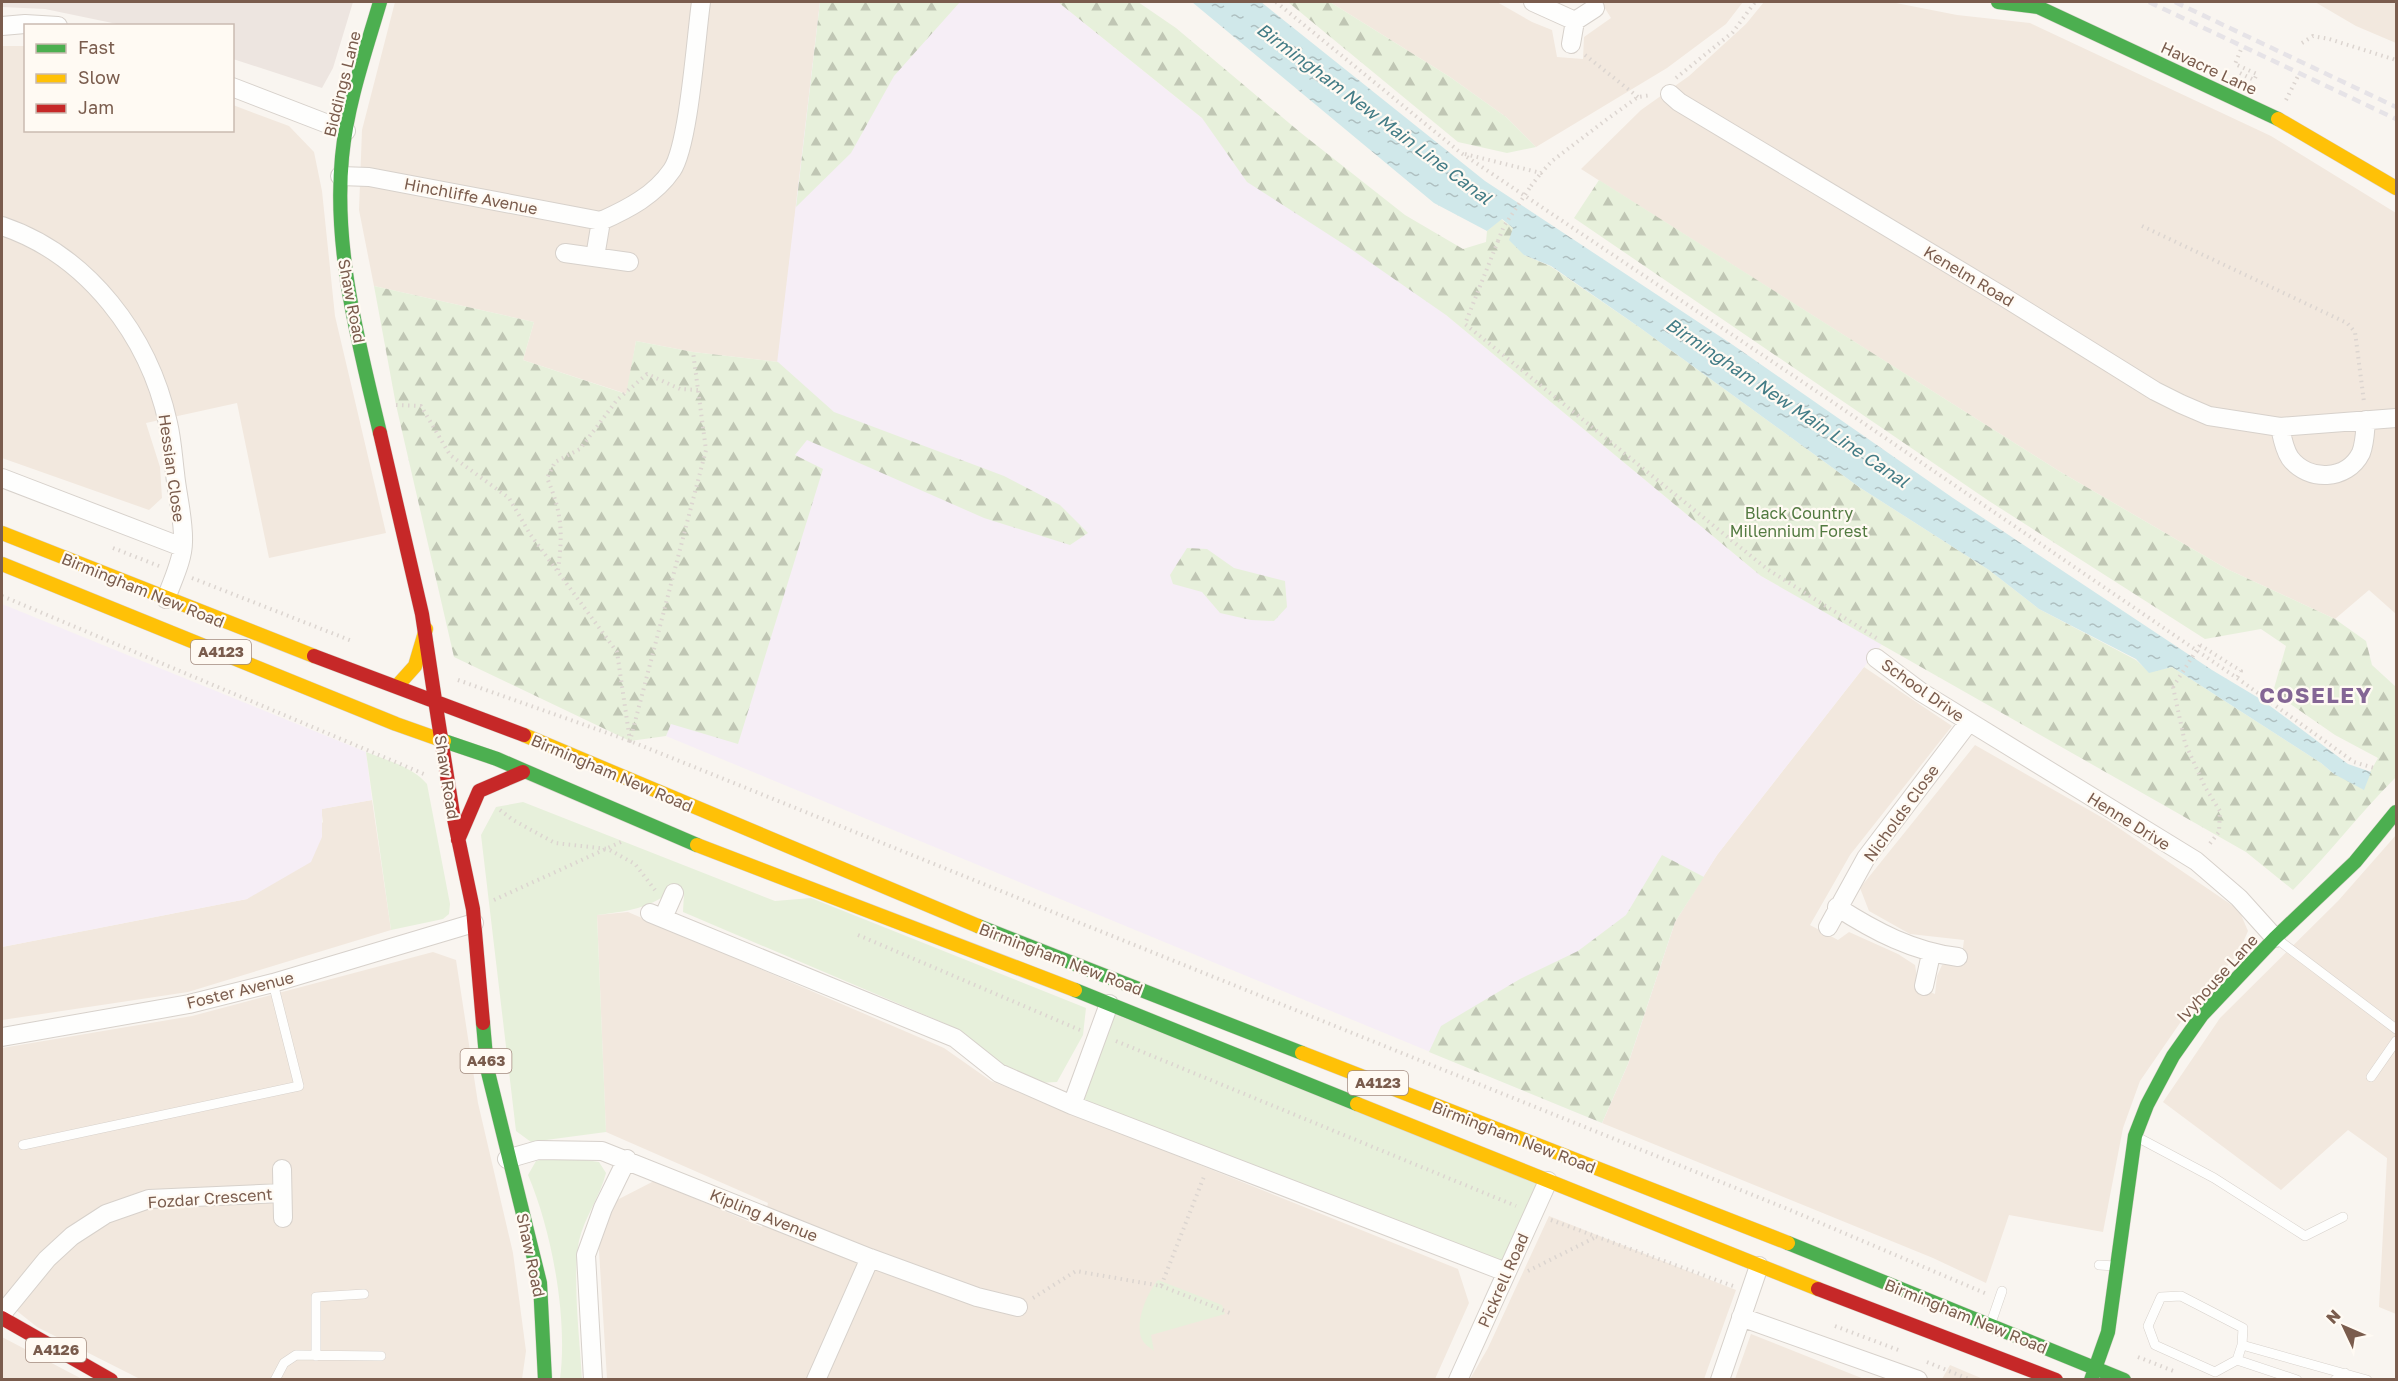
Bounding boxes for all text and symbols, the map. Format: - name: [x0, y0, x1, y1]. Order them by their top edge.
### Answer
- water label: Birmingham New Main Line Canal: [1253, 18, 1497, 209]
- legend: [24, 24, 234, 132]
- street label: Biddings Lane: [319, 29, 365, 139]
- text: Fast: [78, 36, 115, 58]
- street label: Havacre Lane: [2158, 37, 2260, 99]
- text: Slow: [78, 66, 121, 88]
- text: Jam: [78, 96, 114, 118]
- street label: Hinchliffe Avenue: [402, 173, 540, 219]
- street label: Kenelm Road: [1920, 241, 2018, 311]
- street label: Shaw Road: [334, 257, 370, 345]
- water label: Birmingham New Main Line Canal: [1662, 313, 1914, 493]
- street label: Hessian Close: [155, 413, 189, 523]
- park label: Black Country Millennium Forest: [1730, 503, 1868, 541]
- street label: Birmingham New Road: [59, 548, 227, 632]
- road number: A4123: [191, 640, 251, 664]
- street label: School Drive: [1878, 654, 1968, 726]
- district label: COSELEY: [2259, 681, 2373, 708]
- street label: Birmingham New Road: [528, 730, 696, 816]
- street label: Shaw Road: [430, 733, 464, 821]
- street label: Nicholds Close: [1859, 761, 1943, 865]
- street label: Henne Drive: [2084, 788, 2174, 854]
- street label: Birmingham New Road: [976, 919, 1146, 999]
- street label: Ivyhouse Lane: [2172, 930, 2262, 1026]
- street label: Foster Avenue: [184, 967, 296, 1013]
- road number: A463: [460, 1049, 512, 1073]
- road number: A4123: [1348, 1071, 1408, 1095]
- street label: Birmingham New Road: [1429, 1097, 1599, 1177]
- street label: Fozdar Crescent: [147, 1184, 273, 1212]
- street label: Kipling Avenue: [707, 1184, 821, 1246]
- street label: Shaw Road: [512, 1211, 550, 1299]
- street label: Pickrell Road: [1473, 1230, 1533, 1330]
- street label: Birmingham New Road: [1882, 1274, 2050, 1358]
- north arrow: [2314, 1297, 2374, 1357]
- text: N: [2322, 1305, 2345, 1328]
- road number: A4126: [26, 1338, 86, 1362]

